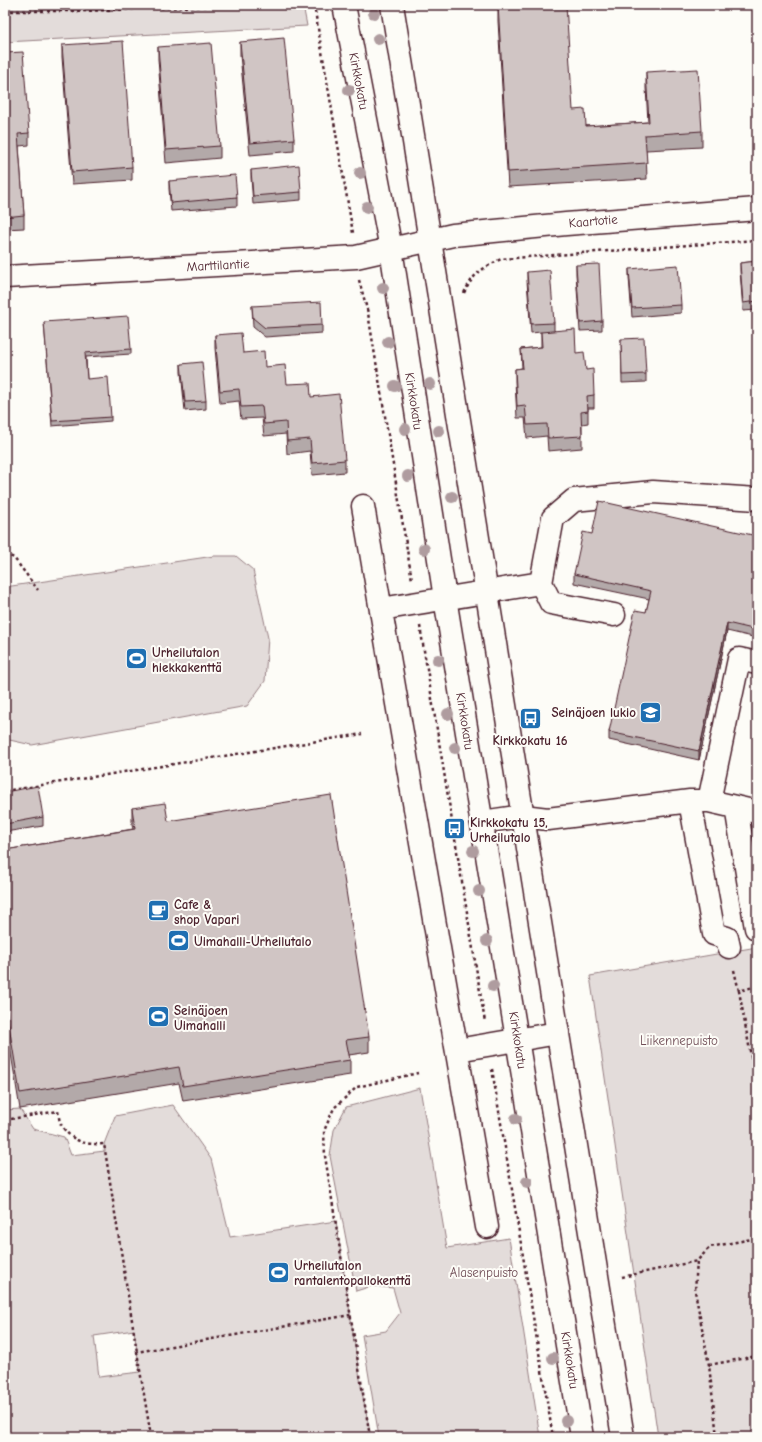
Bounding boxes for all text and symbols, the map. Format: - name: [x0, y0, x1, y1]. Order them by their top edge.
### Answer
- street label: Kirkkokatu: [346, 51, 372, 111]
- street label: Kaartotie: [568, 211, 619, 231]
- street label: Marttilantie: [186, 256, 250, 274]
- street label: Kirkkokatu: [402, 371, 426, 431]
- place label: Urheilutalon hiekkakenttä: [152, 645, 222, 675]
- sports icon: Urheilutalon hiekkakenttä: [123, 646, 149, 672]
- street label: Kirkkokatu: [453, 691, 477, 751]
- school or university icon: Seinäjoen lukio: [638, 699, 664, 725]
- bus stop icon: Kirkkokatu 16: [517, 705, 543, 731]
- place label: Seinäjoen lukio: [551, 705, 636, 720]
- place label: Kirkkokatu 16: [492, 733, 568, 748]
- place label: Kirkkokatu 15, Urheilutalo: [470, 815, 548, 845]
- bus stop icon: Kirkkokatu 15, Urheilutalo: [441, 816, 467, 842]
- place label: Cafe & shop Vapari: [174, 897, 239, 927]
- cafe icon: Cafe & shop Vapari: [145, 898, 171, 924]
- sports icon: Uimahalli-Urheilutalo: [165, 928, 191, 954]
- place label: Uimahalli-Urheilutalo: [194, 934, 312, 949]
- place label: Seinäjoen Uimahalli: [174, 1003, 228, 1033]
- sports icon: Seinäjoen Uimahalli: [146, 1004, 172, 1030]
- street label: Kirkkokatu: [506, 1010, 530, 1070]
- park label: Liikennepuisto: [640, 1033, 718, 1048]
- place label: Urheilutalon rantalentopallokenttä: [294, 1258, 411, 1288]
- sports icon: Urheilutalon rantalentopallokenttä: [266, 1259, 292, 1285]
- park label: Alasenpuisto: [450, 1265, 518, 1280]
- street label: Kirkkokatu: [558, 1330, 582, 1390]

